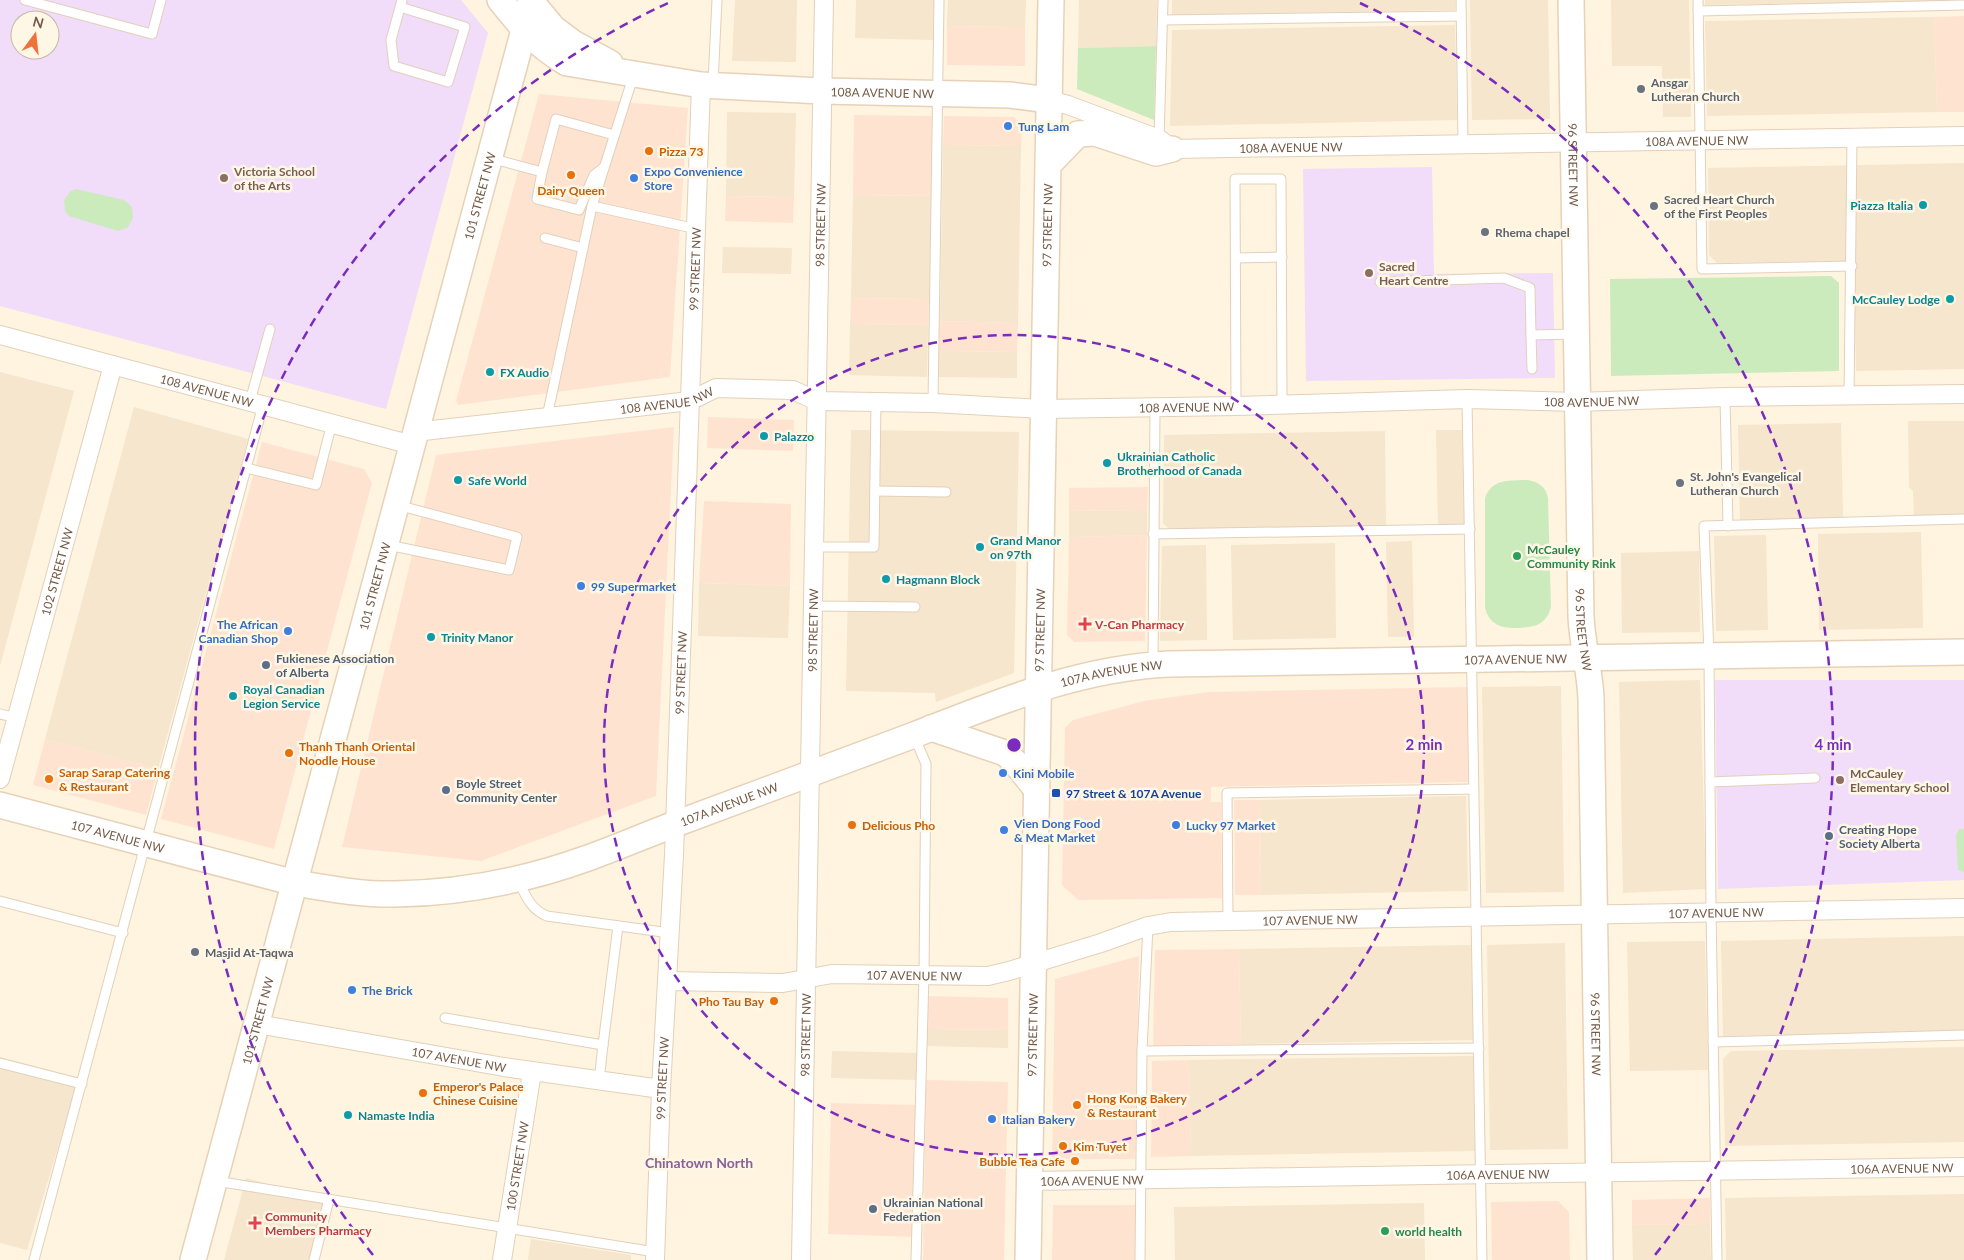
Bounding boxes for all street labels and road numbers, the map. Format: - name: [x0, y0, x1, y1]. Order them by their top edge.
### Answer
- street label: 108A AVENUE NW: [831, 84, 935, 101]
- street label: 96 STREET NW: [1566, 123, 1582, 207]
- street label: 108A AVENUE NW: [1645, 132, 1749, 149]
- street label: 108A AVENUE NW: [1239, 139, 1343, 155]
- street label: 101 STREET NW: [460, 150, 498, 241]
- street label: 98 STREET NW: [812, 183, 828, 267]
- street label: 97 STREET NW: [1039, 183, 1055, 267]
- street label: 99 STREET NW: [686, 226, 704, 311]
- street label: 108 AVENUE NW: [159, 371, 255, 410]
- street label: 108 AVENUE NW: [619, 383, 716, 416]
- street label: 108 AVENUE NW: [1543, 392, 1640, 410]
- street label: 108 AVENUE NW: [1139, 399, 1235, 415]
- street label: 102 STREET NW: [37, 525, 76, 617]
- street label: 101 STREET NW: [355, 540, 393, 632]
- street label: 98 STREET NW: [804, 588, 821, 672]
- street label: 97 STREET NW: [1031, 588, 1048, 672]
- street label: 96 STREET NW: [1573, 588, 1596, 673]
- street label: 99 STREET NW: [671, 630, 689, 715]
- street label: 107A AVENUE NW: [1464, 650, 1568, 667]
- street label: 107A AVENUE NW: [1059, 657, 1163, 690]
- street label: 107A AVENUE NW: [678, 779, 781, 829]
- street label: 107 AVENUE NW: [70, 817, 167, 856]
- street label: 107 AVENUE NW: [1668, 904, 1765, 921]
- street label: 107 AVENUE NW: [1262, 911, 1359, 928]
- street label: 107 AVENUE NW: [866, 967, 963, 983]
- street label: 101 STREET NW: [238, 974, 277, 1066]
- street label: 96 STREET NW: [1588, 992, 1605, 1077]
- street label: 98 STREET NW: [797, 993, 813, 1077]
- street label: 97 STREET NW: [1024, 993, 1040, 1077]
- street label: 99 STREET NW: [652, 1035, 671, 1120]
- street label: 107 AVENUE NW: [411, 1044, 508, 1075]
- street label: 100 STREET NW: [502, 1120, 532, 1212]
- street label: 106A AVENUE NW: [1850, 1160, 1954, 1176]
- street label: 106A AVENUE NW: [1446, 1166, 1550, 1182]
- street label: 106A AVENUE NW: [1040, 1172, 1144, 1188]

